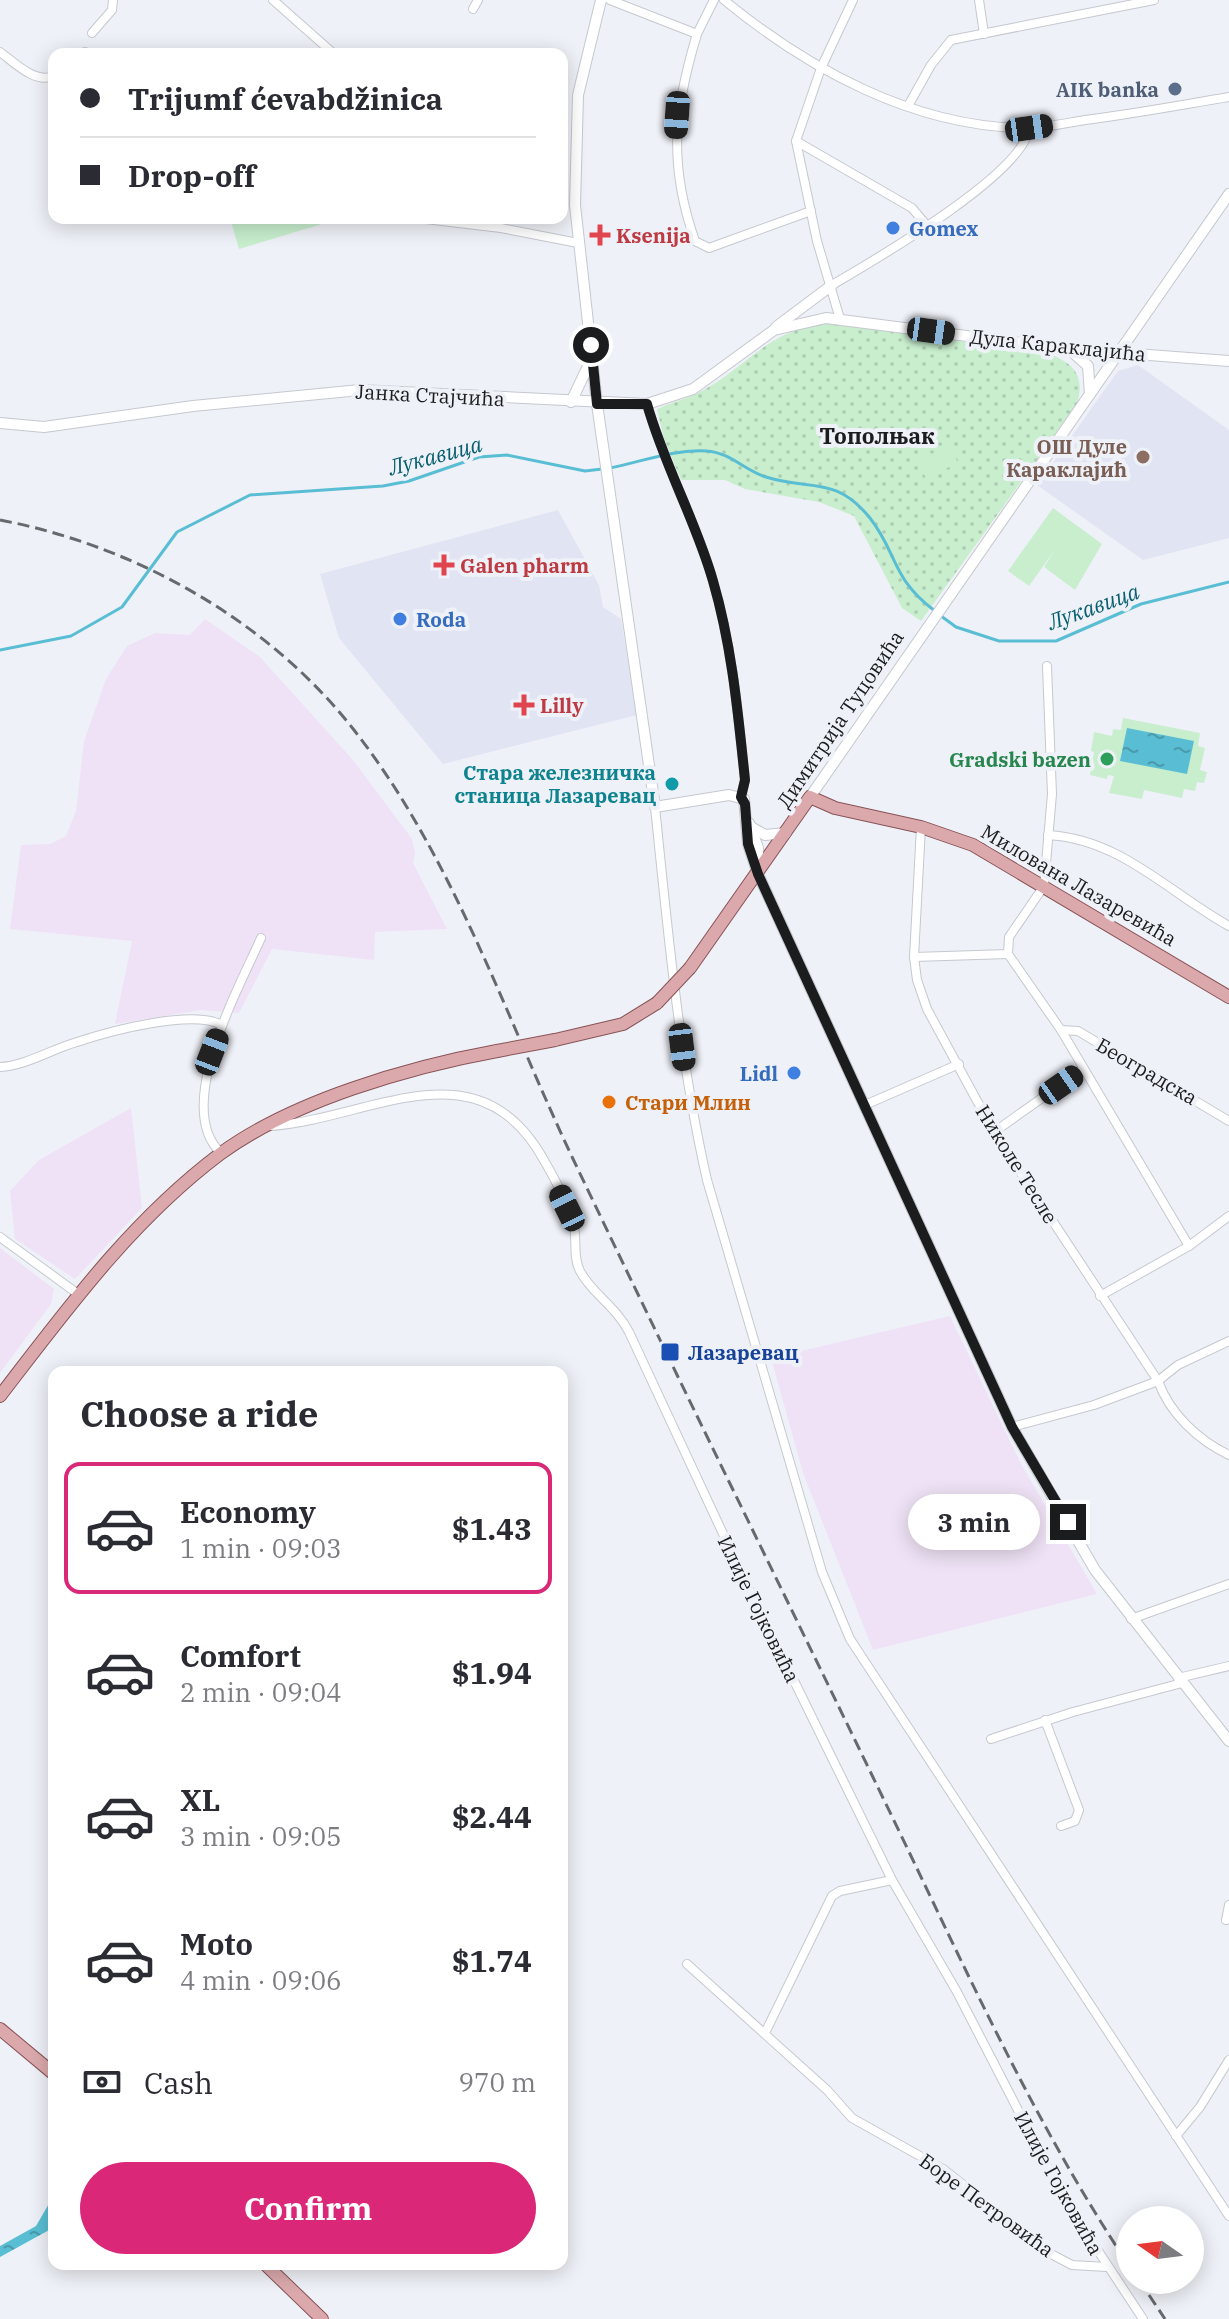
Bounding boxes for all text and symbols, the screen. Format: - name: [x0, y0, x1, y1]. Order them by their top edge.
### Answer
- place label: AIK banka: [1056, 76, 1159, 103]
- text: Trijumf ćevabdžinica: [128, 79, 443, 118]
- marker: AIK banka: [1166, 80, 1184, 98]
- car: [663, 90, 691, 140]
- car: [1004, 113, 1054, 143]
- text: Drop-off: [128, 156, 256, 195]
- place label: Gomex: [909, 215, 979, 242]
- marker: Gomex: [884, 219, 902, 237]
- place label: Ksenija: [616, 222, 691, 249]
- marker: Ksenija: [591, 226, 609, 244]
- car: [906, 316, 956, 346]
- street label: Дула Караклајића: [969, 322, 1147, 368]
- route start: [573, 327, 609, 363]
- street label: Јанка Стајчића: [355, 378, 505, 412]
- district label: Тополњак: [819, 421, 935, 450]
- water label: Лукавица: [384, 429, 485, 482]
- place label: ОШ Дуле Караклајић: [1006, 433, 1127, 483]
- marker: ОШ Дуле Караклајић: [1134, 448, 1152, 466]
- place label: Galen pharm: [460, 552, 589, 579]
- marker: Galen pharm: [435, 556, 453, 574]
- water label: Лукавица: [1042, 576, 1143, 636]
- place label: Roda: [416, 606, 466, 633]
- marker: Roda: [391, 610, 409, 628]
- street label: Димитрија Туцовића: [770, 625, 910, 813]
- place label: Lilly: [540, 692, 584, 719]
- marker: Lilly: [515, 696, 533, 714]
- place label: Gradski bazen: [949, 746, 1091, 773]
- marker: Gradski bazen: [1098, 750, 1116, 768]
- place label: Стара железничка станица Лазаревац: [454, 759, 656, 809]
- marker: Стара железничка станица Лазаревац: [663, 775, 681, 793]
- street label: Милована Лазаревића: [976, 818, 1182, 952]
- car: [667, 1022, 697, 1072]
- car: [192, 1025, 232, 1079]
- street label: Београдска: [1091, 1031, 1203, 1111]
- place label: Lidl: [740, 1060, 778, 1087]
- car: [1034, 1061, 1088, 1109]
- marker: Lidl: [785, 1064, 803, 1082]
- place label: Стари Млин: [625, 1089, 751, 1116]
- marker: Стари Млин: [600, 1093, 618, 1111]
- street label: Николе Тесле: [970, 1100, 1064, 1228]
- car: [546, 1181, 588, 1235]
- place label: Лазаревац: [688, 1339, 799, 1366]
- marker: Лазаревац: [659, 1341, 681, 1363]
- text: Choose a ride: [80, 1390, 319, 1437]
- icon: car: [84, 1492, 156, 1564]
- text: Economy: [180, 1492, 316, 1531]
- callout: 3 min: [908, 1494, 1040, 1550]
- route end: [1050, 1504, 1086, 1540]
- text: 3 min: [938, 1505, 1010, 1539]
- text: $1.43: [452, 1509, 532, 1548]
- text: 1 min · 09:03: [180, 1531, 342, 1565]
- street label: Илије Гојковића: [712, 1531, 806, 1687]
- icon: car: [84, 1636, 156, 1708]
- text: Comfort: [180, 1636, 301, 1675]
- text: $1.94: [452, 1653, 532, 1692]
- text: 2 min · 09:04: [180, 1675, 342, 1709]
- icon: car: [84, 1780, 156, 1852]
- text: XL: [180, 1780, 220, 1819]
- text: $2.44: [452, 1797, 532, 1836]
- text: 3 min · 09:05: [180, 1819, 342, 1853]
- icon: car: [84, 1924, 156, 1996]
- text: Moto: [180, 1924, 253, 1963]
- text: $1.74: [452, 1941, 532, 1980]
- text: 4 min · 09:06: [180, 1963, 342, 1997]
- icon: cash: [80, 2060, 124, 2104]
- text: Cash: [144, 2063, 213, 2102]
- text: 970 m: [458, 2065, 536, 2099]
- street label: Илије Гојковића: [1008, 2106, 1110, 2260]
- street label: Боре Петровића: [914, 2147, 1060, 2263]
- button: Confirm: [80, 2162, 536, 2254]
- north arrow: [1116, 2206, 1204, 2294]
- map controls: [1116, 2206, 1204, 2294]

